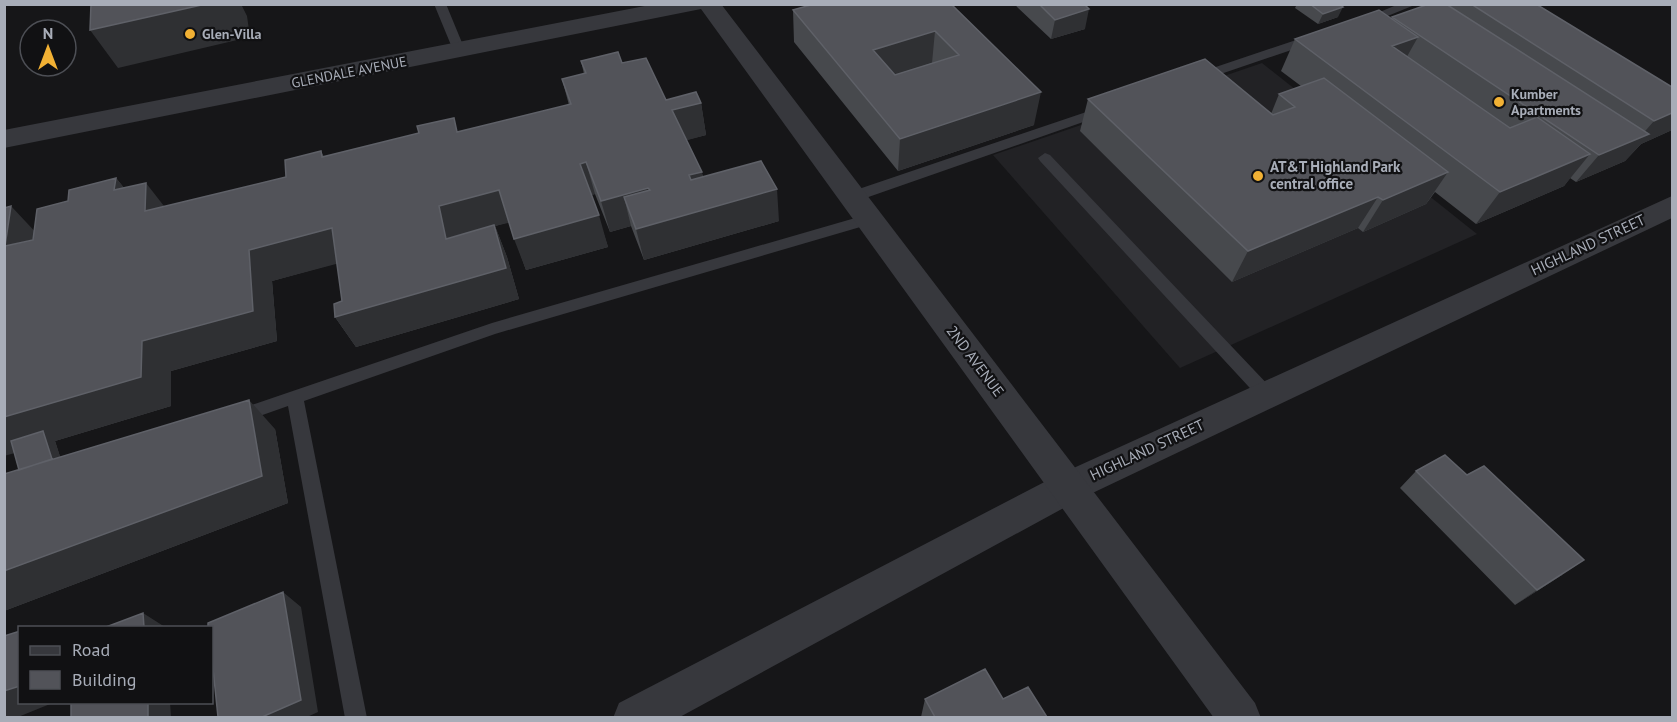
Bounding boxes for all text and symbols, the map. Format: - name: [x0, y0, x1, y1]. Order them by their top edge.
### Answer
- north arrow: [18, 18, 78, 78]
- text: N: [43, 23, 53, 43]
- place label: Glen-Villa: [202, 25, 261, 43]
- marker: Glen-Villa: [183, 27, 197, 41]
- street label: GLENDALE AVENUE: [290, 52, 408, 92]
- place label: Kumber Apartments: [1511, 85, 1581, 119]
- marker: Kumber Apartments: [1492, 95, 1506, 109]
- place label: AT&T Highland Park central office: [1270, 157, 1401, 193]
- marker: AT&T Highland Park central office: [1251, 169, 1265, 183]
- street label: HIGHLAND STREET: [1528, 209, 1649, 279]
- street label: 2ND AVENUE: [942, 321, 1008, 400]
- street label: HIGHLAND STREET: [1087, 414, 1208, 484]
- legend: [18, 626, 213, 704]
- text: Road: [72, 638, 110, 661]
- text: Building: [72, 668, 136, 691]

